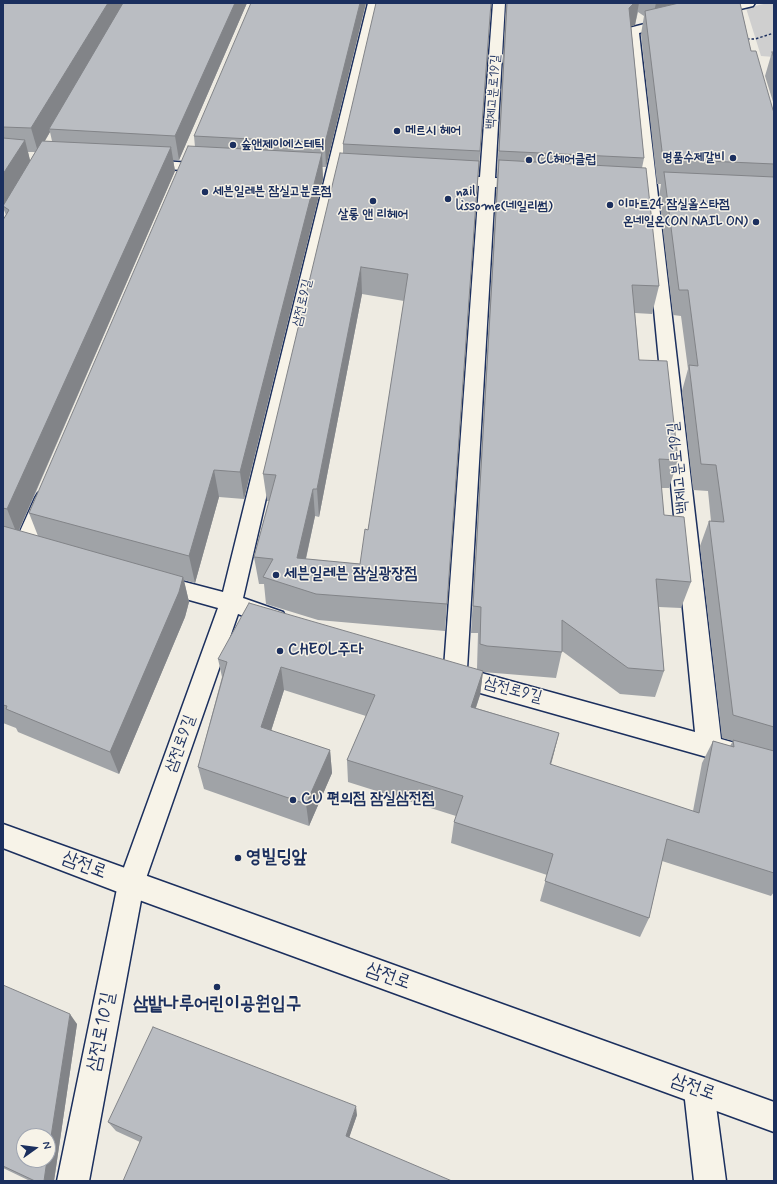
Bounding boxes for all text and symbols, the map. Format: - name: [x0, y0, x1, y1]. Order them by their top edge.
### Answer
- street label: 백제고분로19길: [484, 54, 504, 130]
- place label: 메르시 헤어: [405, 123, 461, 139]
- marker: 메르시 헤어: [392, 126, 402, 136]
- place label: 숲앤제이에스테틱: [241, 137, 325, 153]
- marker: 숲앤제이에스테틱: [228, 140, 238, 150]
- place label: 명품수제갈비: [662, 150, 725, 166]
- place label: CC헤어클럽: [537, 152, 596, 168]
- marker: 명품수제갈비: [728, 153, 738, 163]
- marker: CC헤어클럽: [524, 155, 534, 165]
- place label: 세븐일레븐 잠실고분로점: [213, 184, 332, 200]
- place label: nail lissome(네일리썸): [456, 184, 553, 215]
- marker: 세븐일레븐 잠실고분로점: [200, 187, 210, 197]
- marker: nail lissome(네일리썸): [443, 194, 453, 204]
- marker: 살롱 앤 리헤어: [368, 196, 378, 206]
- place label: 이마트24 잠실올스타점: [618, 197, 730, 213]
- marker: 이마트24 잠실올스타점: [605, 200, 615, 210]
- place label: 살롱 앤 리헤어: [338, 207, 408, 223]
- place label: 온네일온(ON NAIL ON): [623, 214, 748, 230]
- marker: 온네일온(ON NAIL ON): [751, 217, 761, 227]
- street label: 삼전로9길: [290, 278, 316, 328]
- street label: 백제고분로19길: [665, 421, 693, 515]
- place label: 세븐일레븐 잠실광장점: [284, 565, 417, 585]
- marker: 세븐일레븐 잠실광장점: [271, 570, 281, 580]
- place label: CHEOL주다: [288, 641, 363, 661]
- marker: CHEOL주다: [275, 646, 285, 656]
- street label: 삼전로9길: [482, 674, 544, 708]
- street label: 삼전로9길: [162, 713, 200, 775]
- place label: CU 편의점 잠실삼전점: [301, 790, 434, 810]
- marker: CU 편의점 잠실삼전점: [288, 795, 298, 805]
- street label: 삼전로: [59, 847, 109, 885]
- place label: 영빌딩앞: [246, 847, 307, 869]
- marker: 영빌딩앞: [233, 853, 243, 863]
- street label: 삼전로: [363, 958, 413, 996]
- marker: 삼밭나루어린이공원입구: [212, 982, 222, 992]
- street label: 삼전로10길: [83, 990, 121, 1074]
- place label: 삼밭나루어린이공원입구: [133, 994, 301, 1016]
- street label: 삼전로: [668, 1069, 718, 1107]
- north arrow: [16, 1128, 56, 1168]
- text: N: [39, 1140, 54, 1151]

